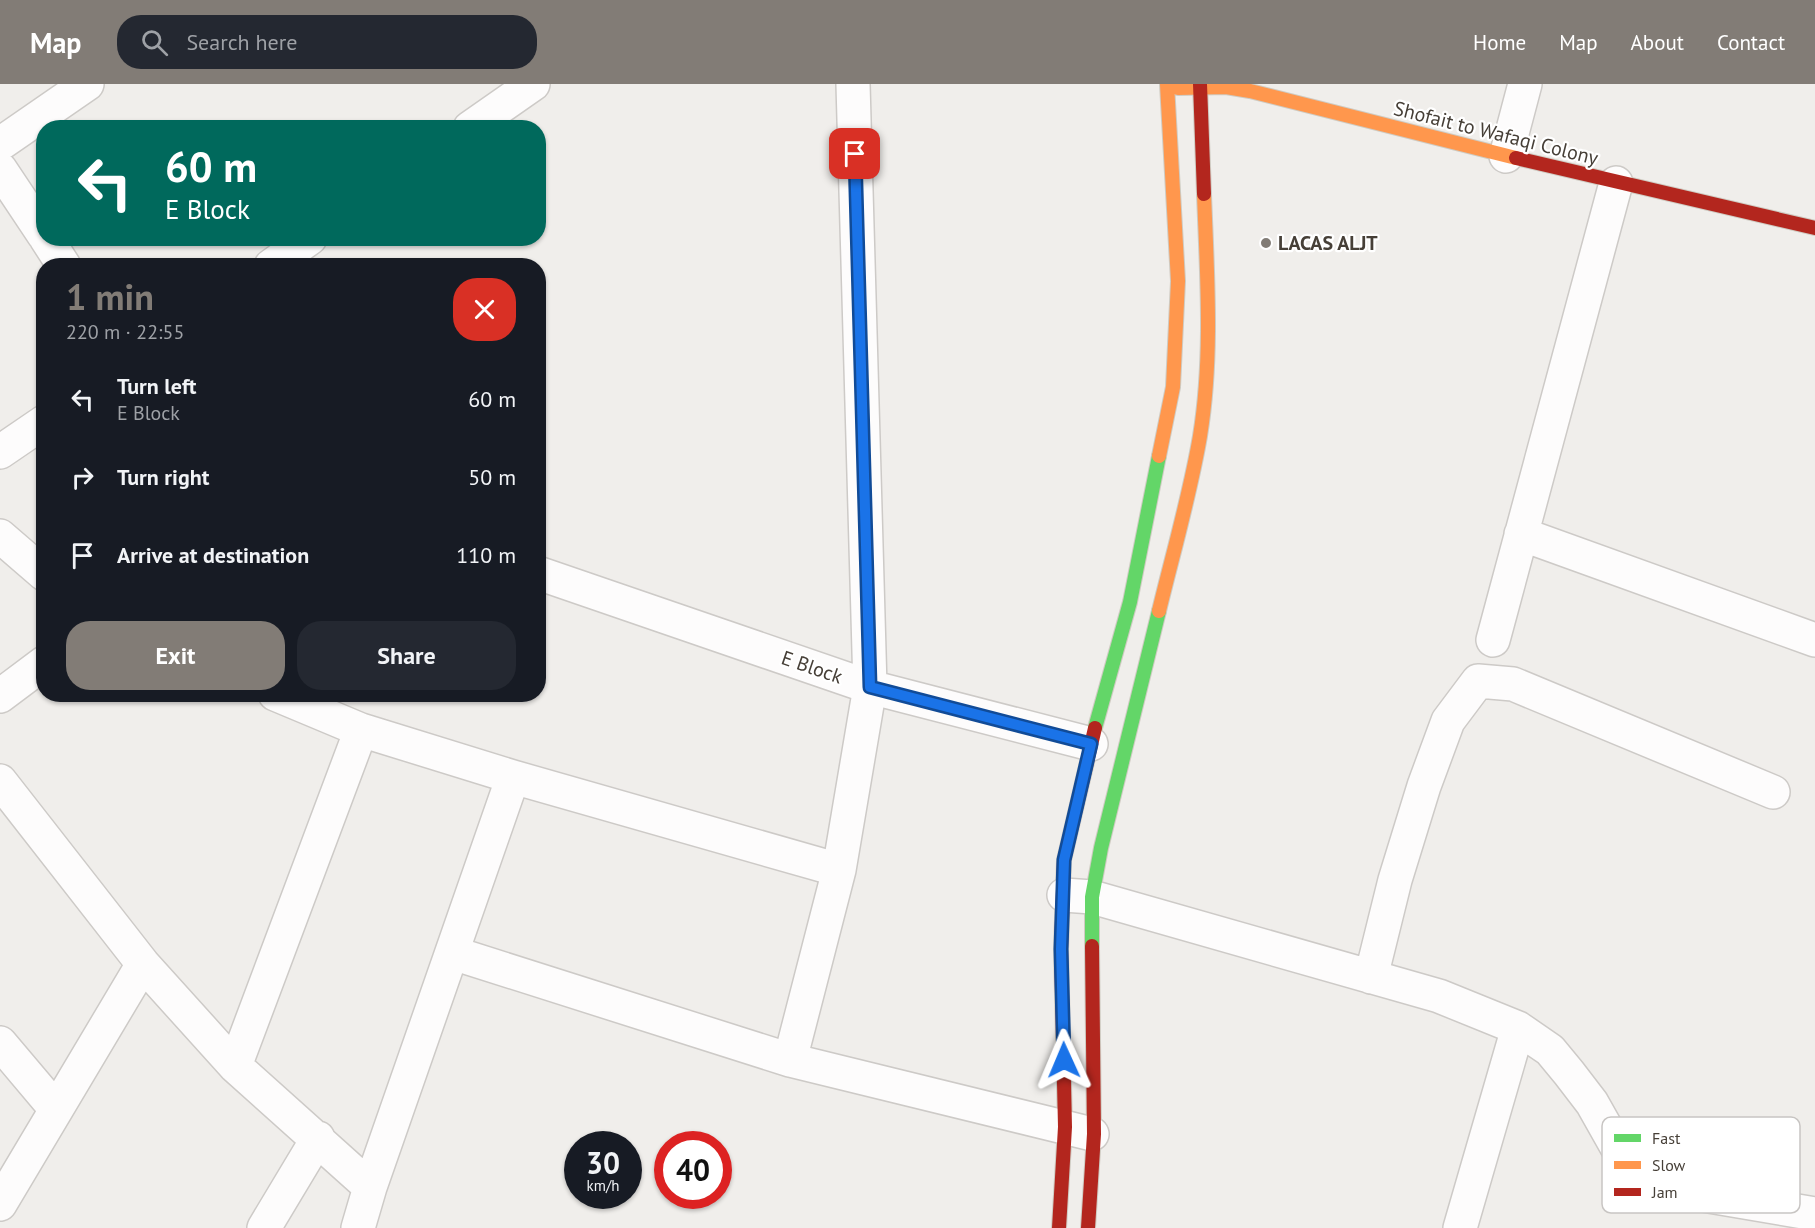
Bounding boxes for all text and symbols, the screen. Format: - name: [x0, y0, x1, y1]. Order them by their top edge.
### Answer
- search box: [117, 15, 537, 69]
- text: Map: [30, 24, 81, 61]
- icon: search: [138, 26, 171, 59]
- text: Search here: [186, 28, 297, 56]
- text: Home: [1473, 29, 1526, 56]
- text: Map: [1559, 29, 1598, 56]
- text: About: [1631, 29, 1684, 56]
- text: Contact: [1717, 29, 1785, 56]
- street label: Shofait to Wafaqi Colony: [1391, 95, 1602, 171]
- pin: [829, 128, 880, 179]
- icon: arrive: [838, 137, 871, 170]
- text: 60 m: [165, 139, 257, 194]
- icon: left: [66, 144, 144, 222]
- text: E Block: [165, 192, 250, 226]
- place label: LACAS ALJT: [1278, 230, 1378, 256]
- marker: LACAS ALJT: [1259, 236, 1273, 250]
- text: 1 min: [66, 273, 154, 320]
- button: close: [453, 278, 516, 341]
- text: 220 m · 22:55: [66, 319, 184, 345]
- text: Turn left: [117, 372, 197, 400]
- icon: left: [66, 383, 99, 416]
- text: 60 m: [468, 385, 516, 413]
- text: E Block: [117, 400, 180, 426]
- icon: right: [66, 461, 99, 494]
- text: Turn right: [117, 463, 209, 491]
- text: 50 m: [468, 463, 516, 491]
- icon: arrive: [66, 539, 99, 572]
- text: Arrive at destination: [117, 541, 309, 569]
- text: 110 m: [456, 541, 516, 569]
- button: Exit: [66, 621, 285, 690]
- button: Share: [297, 621, 516, 690]
- street label: E Block: [778, 644, 846, 690]
- position arrow: [1032, 1028, 1096, 1092]
- legend: [1602, 1117, 1800, 1213]
- text: Fast: [1652, 1128, 1681, 1148]
- speed limit sign: 40: [654, 1131, 732, 1209]
- text: 30: [586, 1143, 620, 1182]
- text: Slow: [1652, 1155, 1686, 1175]
- text: km/h: [587, 1176, 619, 1195]
- text: Jam: [1651, 1182, 1678, 1202]

